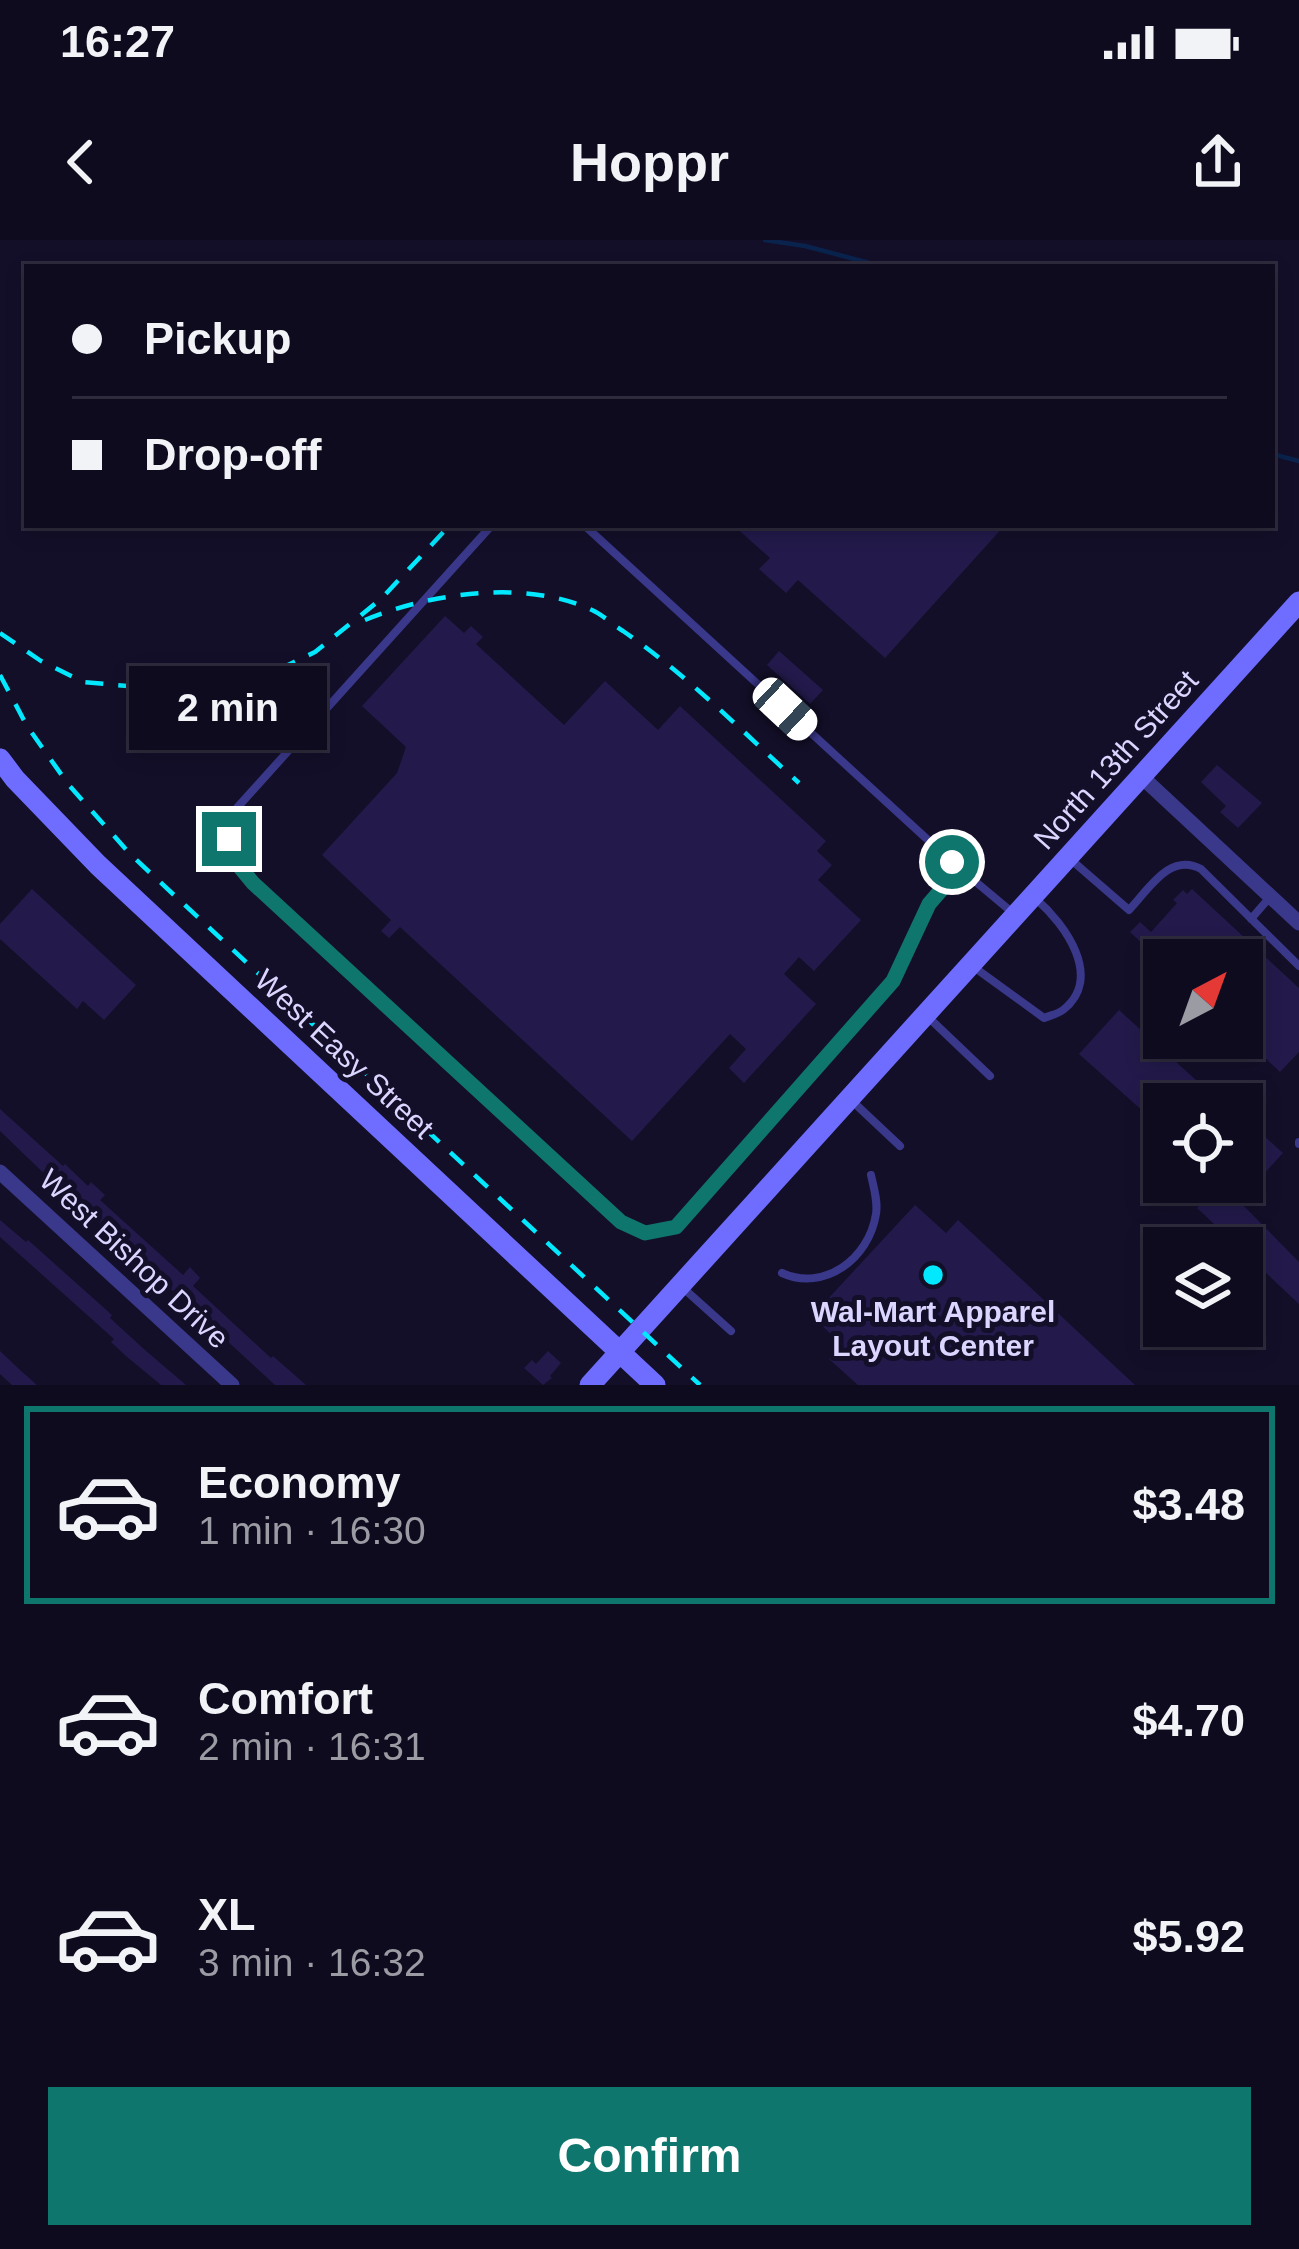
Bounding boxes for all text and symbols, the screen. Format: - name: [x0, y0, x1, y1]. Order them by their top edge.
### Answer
- text: 16:27: [60, 16, 175, 67]
- icon: back: [48, 129, 114, 195]
- icon: share: [1185, 129, 1251, 195]
- text: Hoppr: [570, 132, 729, 192]
- text: Pickup: [144, 313, 292, 364]
- text: Drop-off: [144, 429, 321, 480]
- street label: North 13th Street: [1027, 663, 1205, 856]
- callout: 2 min: [130, 665, 328, 749]
- car: [746, 671, 824, 747]
- text: 2 min: [177, 686, 279, 729]
- route end: [202, 812, 256, 866]
- route start: [925, 835, 979, 889]
- north arrow: [1143, 939, 1263, 1059]
- map controls: [1143, 939, 1263, 1347]
- street label: West Easy Street: [249, 963, 441, 1145]
- button: locate: [1143, 1083, 1263, 1203]
- street label: West Bishop Drive: [33, 1163, 236, 1355]
- button: layers: [1143, 1227, 1263, 1347]
- marker: Wal-Mart Apparel Layout Center: [920, 1262, 946, 1288]
- place label: Wal-Mart Apparel Layout Center: [811, 1295, 1055, 1362]
- icon: car: [54, 1451, 162, 1559]
- text: Economy: [198, 1457, 401, 1508]
- text: $3.48: [1132, 1479, 1245, 1530]
- text: 1 min · 16:30: [198, 1509, 426, 1552]
- icon: car: [54, 1667, 162, 1775]
- text: Comfort: [198, 1673, 373, 1724]
- text: $4.70: [1132, 1695, 1245, 1746]
- text: 2 min · 16:31: [198, 1725, 426, 1768]
- icon: car: [54, 1883, 162, 1991]
- text: XL: [198, 1889, 256, 1940]
- text: $5.92: [1132, 1911, 1245, 1962]
- text: 3 min · 16:32: [198, 1941, 426, 1984]
- button: Confirm: [48, 2087, 1251, 2225]

